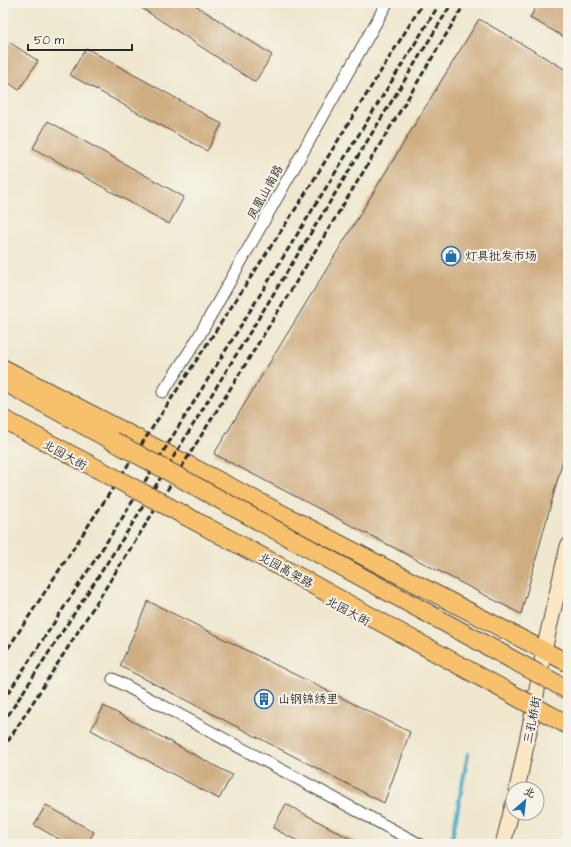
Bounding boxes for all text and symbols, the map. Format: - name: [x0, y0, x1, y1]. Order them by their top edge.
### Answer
- scale bar: [28, 26, 132, 52]
- text: 50 m: [34, 32, 65, 49]
- street label: 凤凰山南路: [243, 162, 287, 223]
- shop icon: 灯具批发市场: [440, 245, 462, 267]
- place label: 灯具批发市场: [465, 248, 537, 265]
- street label: 北园大街: [40, 436, 90, 475]
- street label: 北园高架路: [255, 548, 316, 592]
- street label: 北园大街: [323, 593, 373, 630]
- building icon: 山钢锦绣里: [253, 688, 275, 710]
- place label: 山钢锦绣里: [278, 691, 338, 708]
- street label: 三孔桥街: [520, 695, 545, 745]
- north arrow: [505, 781, 545, 821]
- text: 北: [521, 783, 538, 802]

